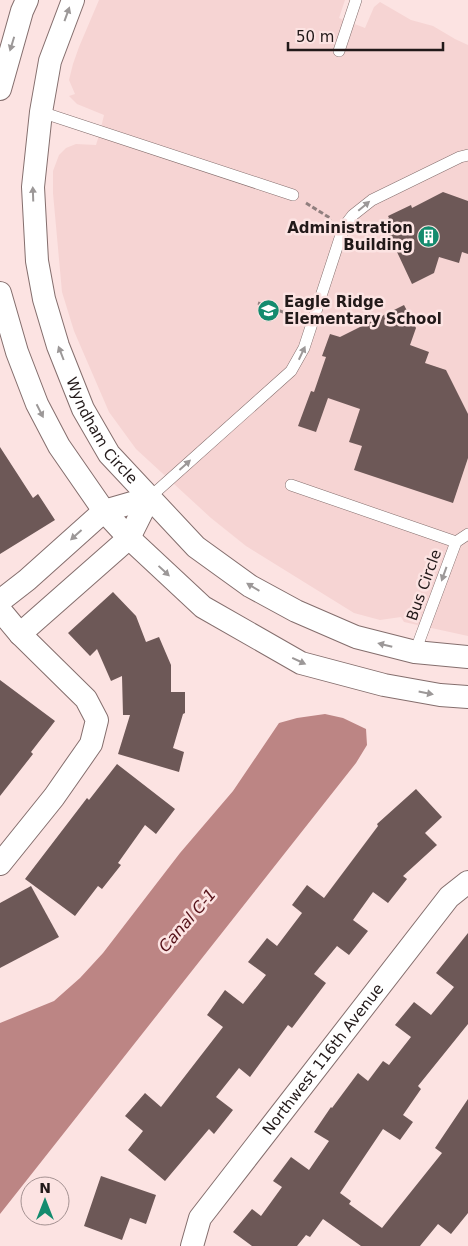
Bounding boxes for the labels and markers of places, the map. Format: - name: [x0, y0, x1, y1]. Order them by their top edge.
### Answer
- place label: Administration Building: [287, 219, 413, 254]
- building icon: Administration Building: [417, 225, 441, 249]
- place label: Eagle Ridge Elementary School: [284, 293, 442, 328]
- school or university icon: Eagle Ridge Elementary School: [256, 299, 280, 323]

